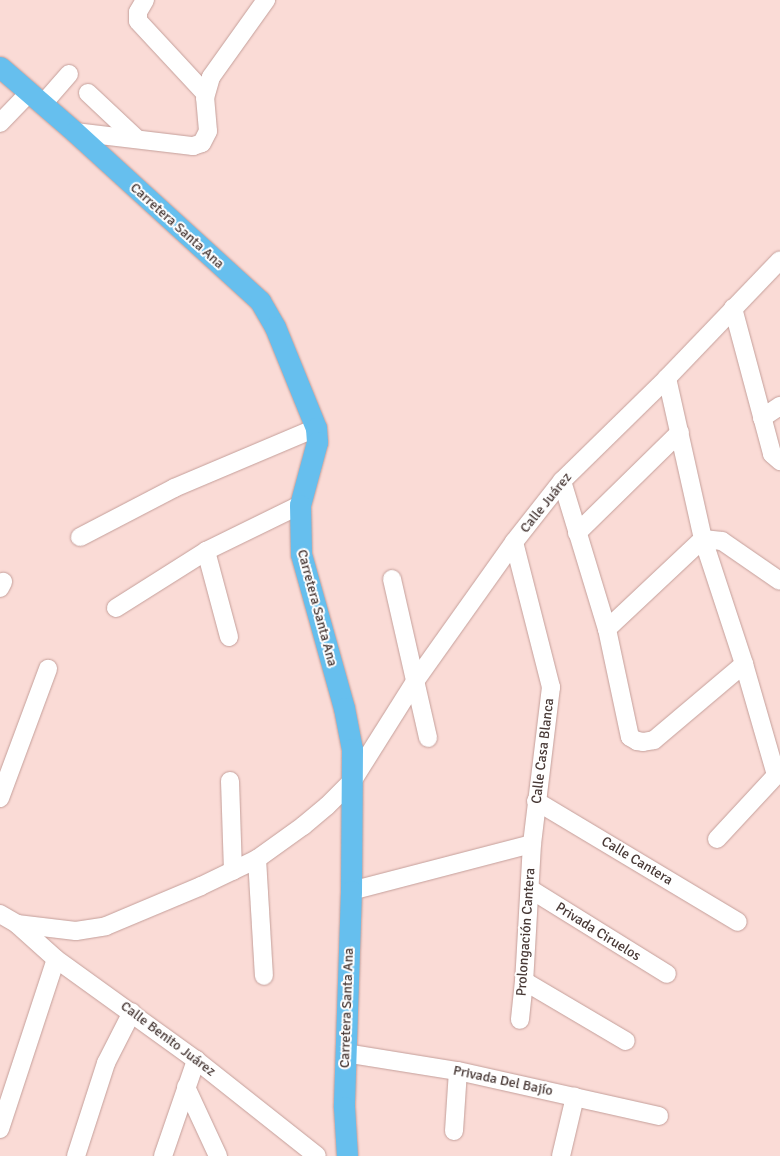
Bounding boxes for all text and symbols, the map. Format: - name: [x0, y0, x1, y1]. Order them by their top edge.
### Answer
- street label: Carretera Santa Ana: [127, 179, 227, 273]
- street label: Calle Juárez: [517, 469, 575, 537]
- street label: Carretera Santa Ana: [293, 548, 341, 668]
- street label: Calle Casa Blanca: [528, 697, 558, 805]
- street label: Calle Cantera: [598, 833, 676, 889]
- street label: Prolongación Cantera: [513, 867, 539, 997]
- street label: Privada Ciruelos: [552, 899, 644, 965]
- street label: Carretera Santa Ana: [337, 948, 357, 1068]
- street label: Calle Benito Juárez: [117, 998, 219, 1080]
- street label: Privada Del Bajío: [452, 1062, 554, 1100]

